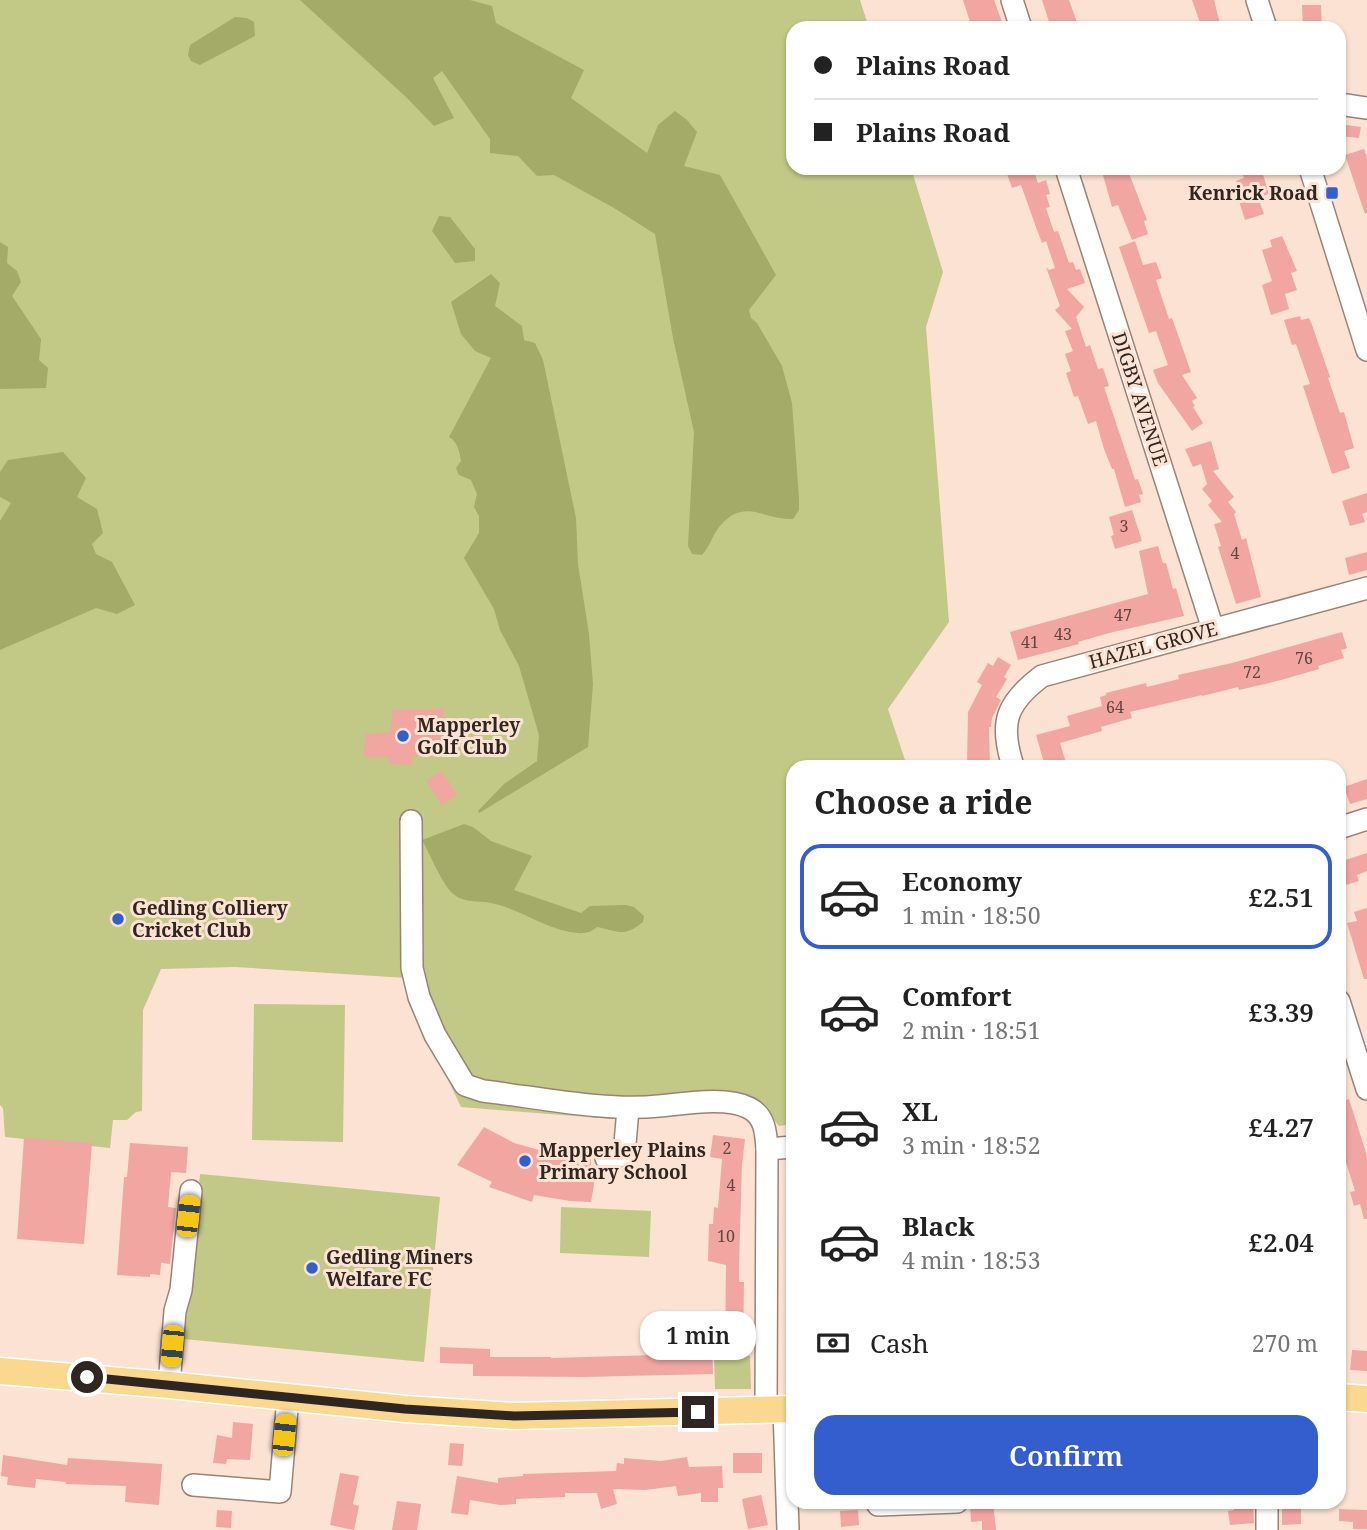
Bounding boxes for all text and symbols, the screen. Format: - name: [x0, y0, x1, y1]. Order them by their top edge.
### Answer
- text: Plains Road: [856, 47, 1010, 83]
- text: Plains Road: [856, 114, 1010, 150]
- place label: Kenrick Road: [1188, 180, 1319, 206]
- marker: Kenrick Road: [1324, 185, 1340, 201]
- street label: DIGBY AVENUE: [1106, 329, 1174, 469]
- house number: 3: [1120, 515, 1129, 537]
- house number: 4: [1231, 542, 1240, 564]
- house number: 47: [1114, 604, 1132, 626]
- street label: HAZEL GROVE: [1086, 615, 1220, 675]
- house number: 43: [1054, 623, 1072, 645]
- house number: 41: [1021, 631, 1039, 653]
- house number: 76: [1295, 647, 1313, 669]
- house number: 72: [1243, 661, 1261, 683]
- house number: 64: [1106, 696, 1124, 718]
- place label: Mapperley Golf Club: [417, 712, 520, 760]
- marker: Mapperley Golf Club: [395, 728, 411, 744]
- text: Choose a ride: [814, 780, 1033, 823]
- text: Economy: [902, 863, 1022, 899]
- icon: car: [818, 865, 881, 928]
- text: £2.51: [1248, 879, 1314, 915]
- place label: Gedling Colliery Cricket Club: [132, 895, 288, 943]
- text: 1 min · 18:50: [902, 899, 1040, 931]
- marker: Gedling Colliery Cricket Club: [110, 911, 126, 927]
- text: Comfort: [902, 978, 1012, 1014]
- icon: car: [818, 980, 881, 1043]
- text: £3.39: [1248, 994, 1314, 1030]
- text: 2 min · 18:51: [902, 1014, 1040, 1046]
- text: XL: [902, 1093, 938, 1129]
- icon: car: [818, 1095, 881, 1158]
- text: £4.27: [1248, 1109, 1314, 1145]
- text: 3 min · 18:52: [902, 1129, 1040, 1161]
- place label: Mapperley Plains Primary School: [539, 1137, 706, 1185]
- house number: 2: [723, 1137, 731, 1159]
- marker: Mapperley Plains Primary School: [517, 1153, 533, 1169]
- house number: 4: [727, 1174, 736, 1196]
- car: [176, 1194, 201, 1238]
- text: Black: [902, 1208, 975, 1244]
- icon: car: [818, 1210, 881, 1273]
- text: £2.04: [1248, 1224, 1314, 1260]
- house number: 10: [717, 1225, 735, 1247]
- place label: Gedling Miners Welfare FC: [326, 1244, 473, 1292]
- text: 4 min · 18:53: [902, 1244, 1040, 1276]
- marker: Gedling Miners Welfare FC: [304, 1260, 320, 1276]
- callout: 1 min: [640, 1310, 756, 1360]
- text: 1 min: [666, 1319, 730, 1351]
- car: [160, 1324, 185, 1368]
- icon: cash: [814, 1324, 852, 1362]
- text: Cash: [870, 1325, 929, 1361]
- text: 270 m: [1252, 1327, 1318, 1359]
- route start: [71, 1361, 103, 1393]
- route end: [682, 1396, 714, 1428]
- car: [272, 1413, 297, 1457]
- button: Confirm: [814, 1415, 1318, 1495]

